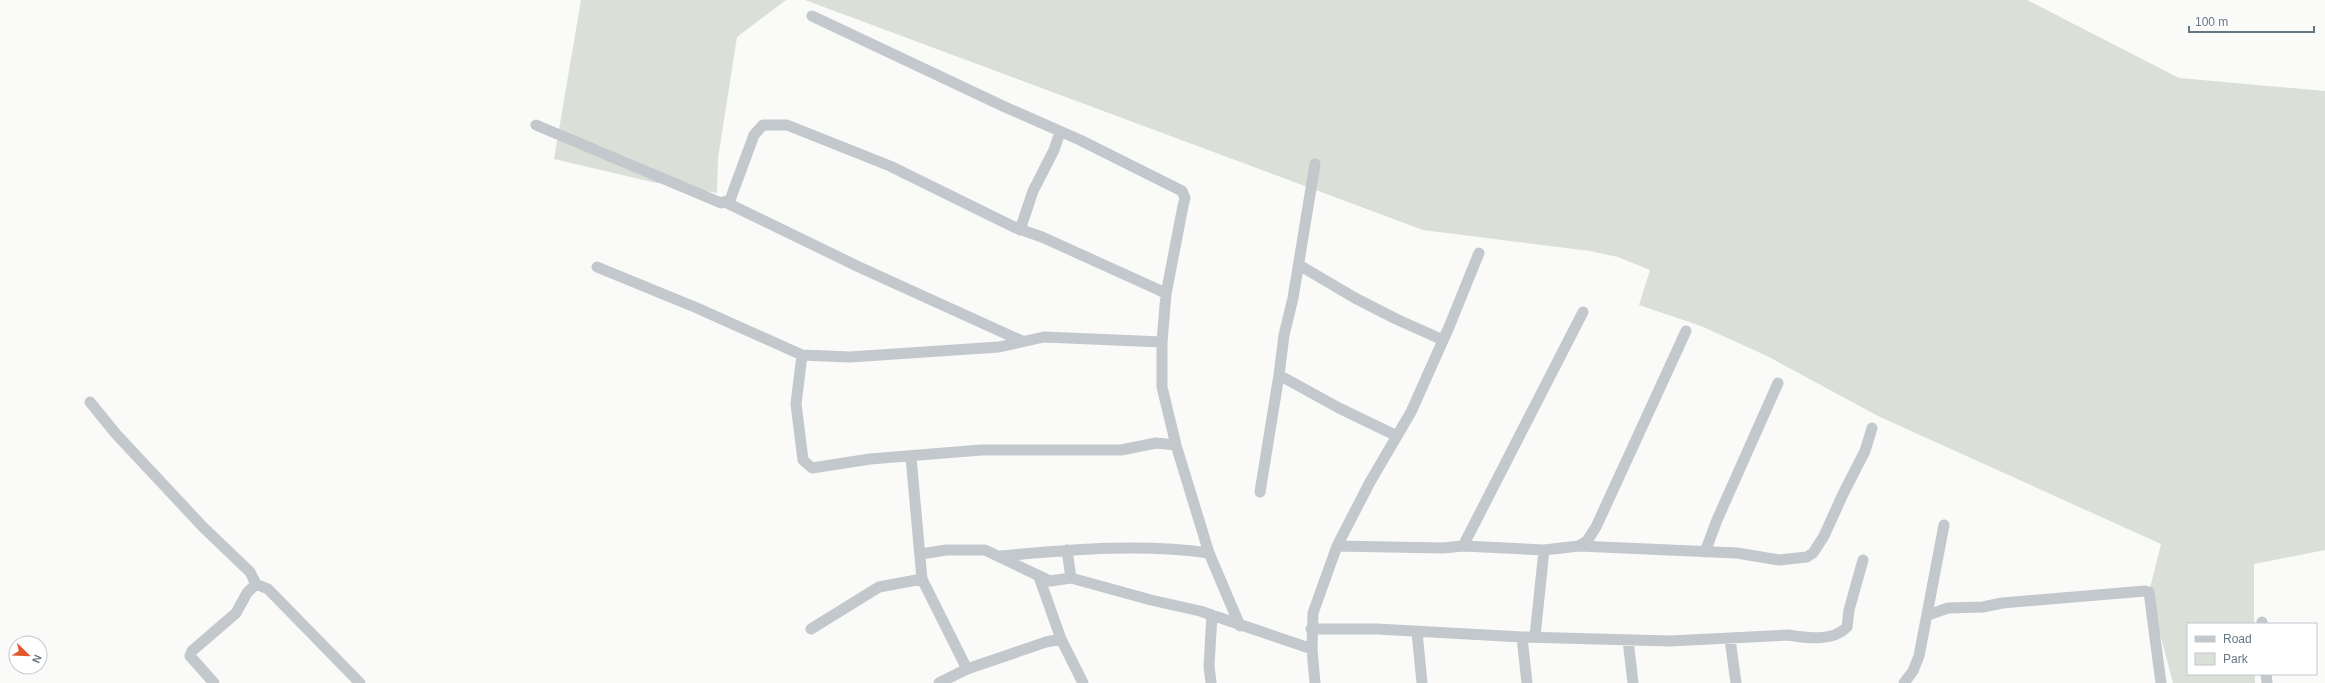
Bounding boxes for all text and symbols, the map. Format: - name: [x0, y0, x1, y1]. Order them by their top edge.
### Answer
- scale bar: [2189, 8, 2314, 34]
- text: 100 m: [2195, 15, 2228, 29]
- legend: [2187, 623, 2317, 675]
- text: Road: [2223, 632, 2252, 646]
- north arrow: [8, 635, 48, 675]
- text: Park: [2223, 652, 2249, 666]
- text: N: [30, 653, 44, 665]

